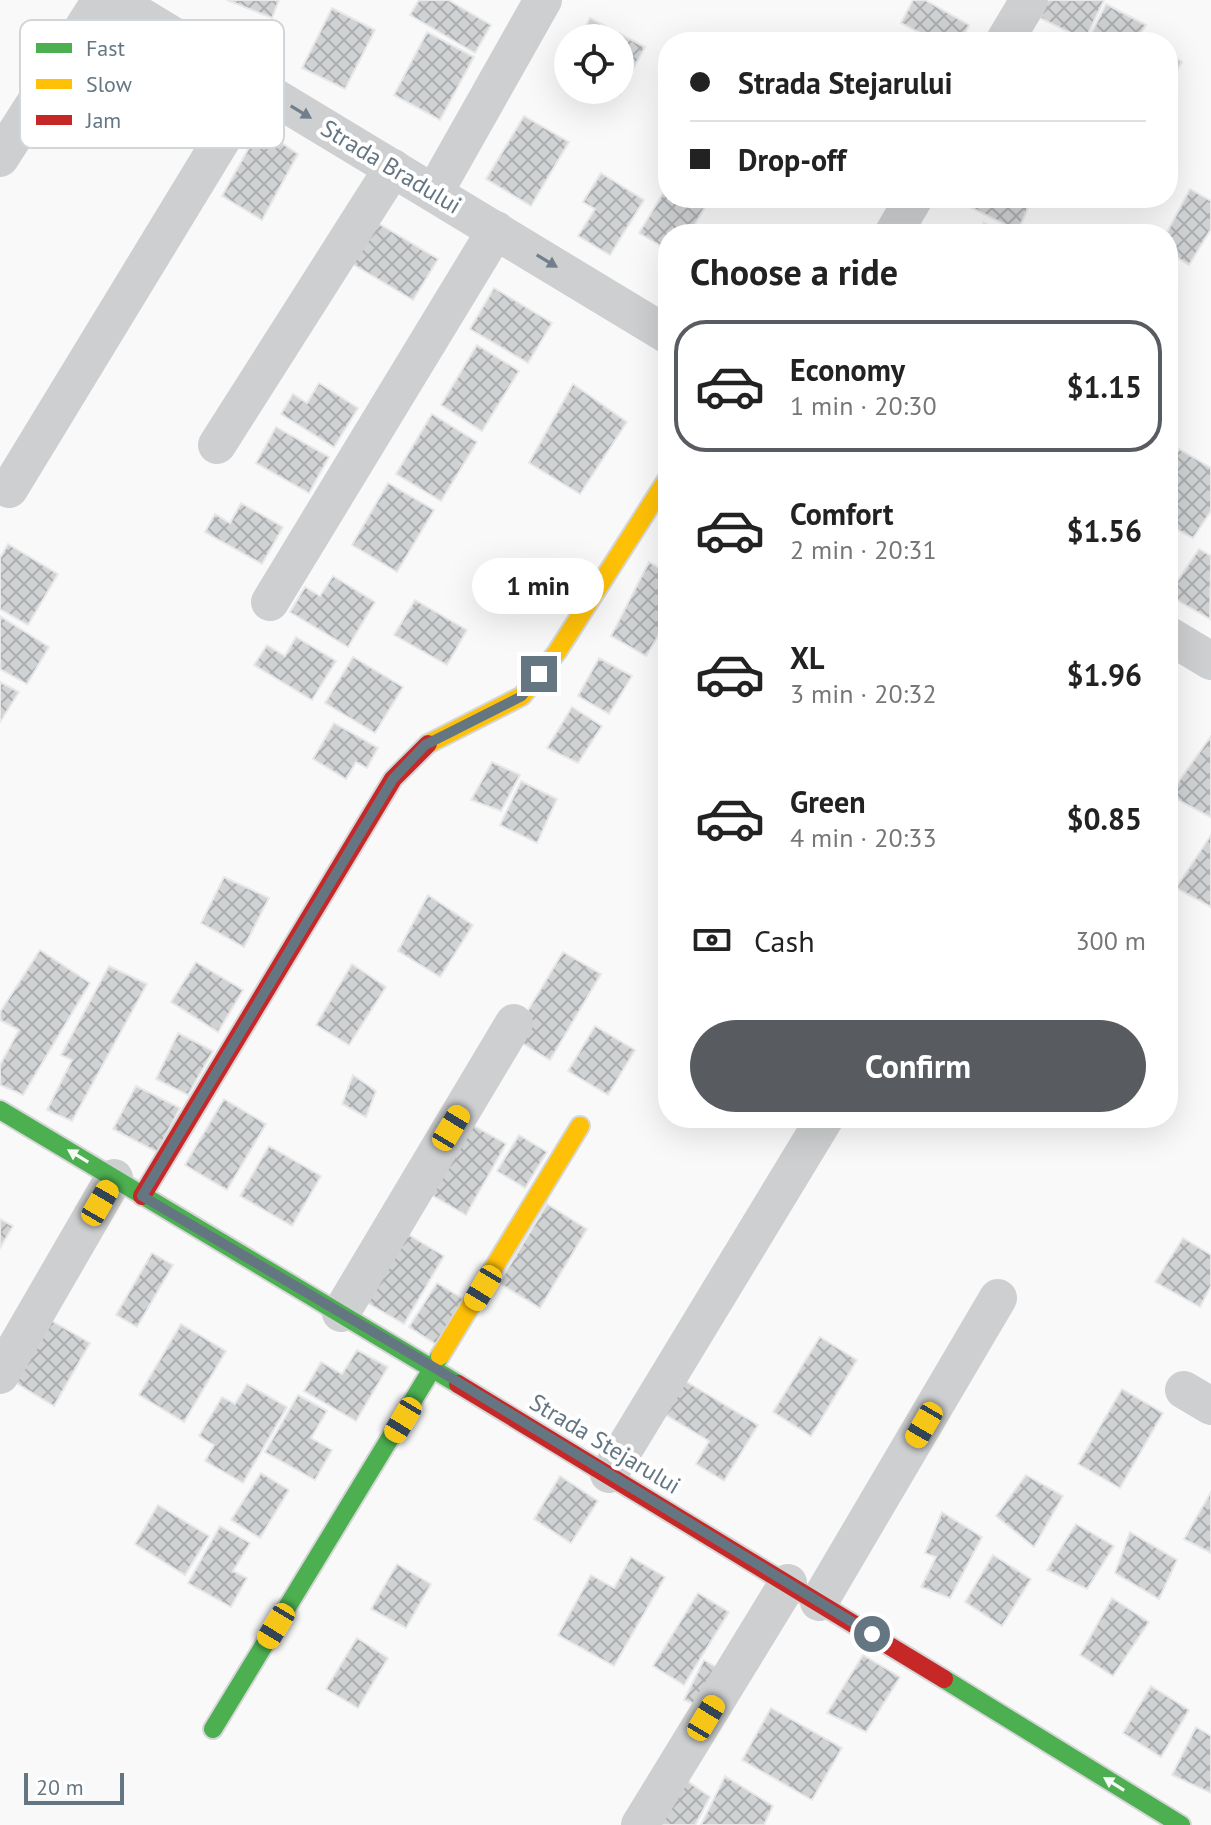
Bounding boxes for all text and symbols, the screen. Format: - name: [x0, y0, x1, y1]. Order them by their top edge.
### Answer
- legend: [20, 20, 284, 148]
- map controls: [554, 24, 634, 104]
- button: locate: [554, 24, 634, 104]
- text: Fast: [86, 34, 126, 62]
- text: Strada Stejarului: [738, 63, 953, 102]
- text: Slow: [86, 70, 132, 98]
- one-way arrow: [290, 105, 312, 119]
- text: Jam: [85, 106, 121, 134]
- street label: Strada Bradului: [315, 112, 467, 221]
- text: Drop-off: [738, 140, 846, 179]
- text: Choose a ride: [690, 248, 898, 295]
- one-way arrow: [536, 254, 558, 268]
- icon: car: [694, 350, 766, 422]
- text: Economy: [790, 350, 905, 389]
- text: $1.15: [1067, 367, 1142, 406]
- text: 1 min · 20:30: [790, 389, 937, 422]
- icon: car: [694, 494, 766, 566]
- text: Comfort: [790, 494, 893, 533]
- text: $1.56: [1067, 511, 1142, 550]
- text: 2 min · 20:31: [790, 533, 937, 566]
- callout: 1 min: [473, 558, 605, 614]
- text: 1 min: [506, 569, 570, 602]
- icon: car: [694, 638, 766, 710]
- text: XL: [790, 638, 824, 677]
- text: $1.96: [1067, 655, 1142, 694]
- route end: [521, 656, 557, 692]
- text: 3 min · 20:32: [790, 677, 937, 710]
- icon: car: [694, 782, 766, 854]
- text: Green: [790, 782, 865, 821]
- text: $0.85: [1067, 799, 1142, 838]
- text: 4 min · 20:33: [790, 821, 937, 854]
- icon: cash: [690, 918, 734, 962]
- text: Cash: [754, 921, 815, 960]
- text: 300 m: [1075, 924, 1146, 957]
- button: Confirm: [690, 1020, 1146, 1112]
- car: [428, 1101, 474, 1155]
- one-way arrow: [67, 1150, 89, 1164]
- car: [78, 1176, 122, 1230]
- car: [460, 1261, 506, 1315]
- street label: Strada Stejarului: [524, 1386, 686, 1501]
- car: [380, 1393, 426, 1447]
- car: [902, 1398, 946, 1452]
- car: [253, 1599, 299, 1653]
- route start: [854, 1616, 890, 1652]
- car: [683, 1691, 729, 1745]
- scale bar: [24, 1769, 124, 1805]
- text: 20 m: [36, 1773, 84, 1801]
- one-way arrow: [1103, 1777, 1126, 1792]

